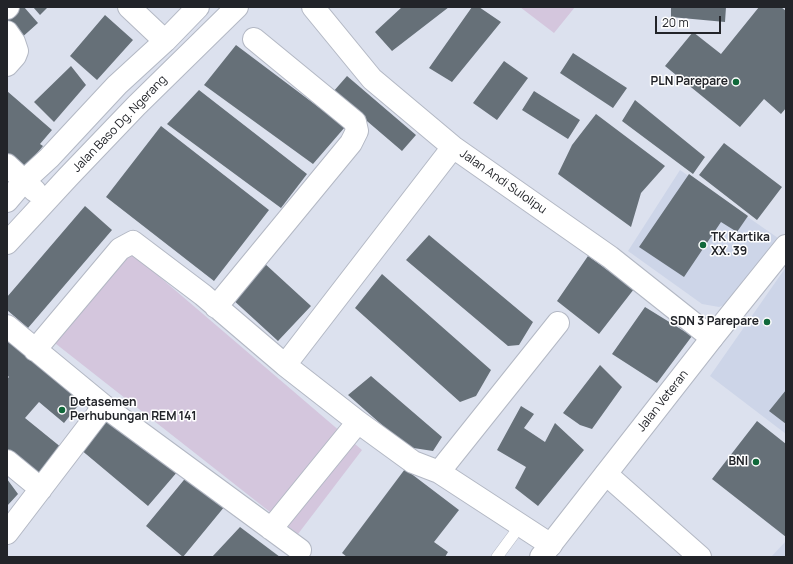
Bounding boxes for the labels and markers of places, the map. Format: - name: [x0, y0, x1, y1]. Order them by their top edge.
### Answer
- place label: PLN Parepare: [651, 75, 728, 89]
- marker: PLN Parepare: [731, 77, 741, 87]
- place label: TK Kartika XX. 39: [711, 231, 770, 259]
- marker: TK Kartika XX. 39: [698, 240, 708, 250]
- place label: SDN 3 Parepare: [670, 315, 759, 329]
- marker: SDN 3 Parepare: [762, 317, 772, 327]
- place label: Detasemen Perhubungan REM 141: [70, 396, 197, 424]
- marker: Detasemen Perhubungan REM 141: [57, 405, 67, 415]
- place label: BNI: [728, 455, 748, 469]
- marker: BNI: [751, 457, 761, 467]

